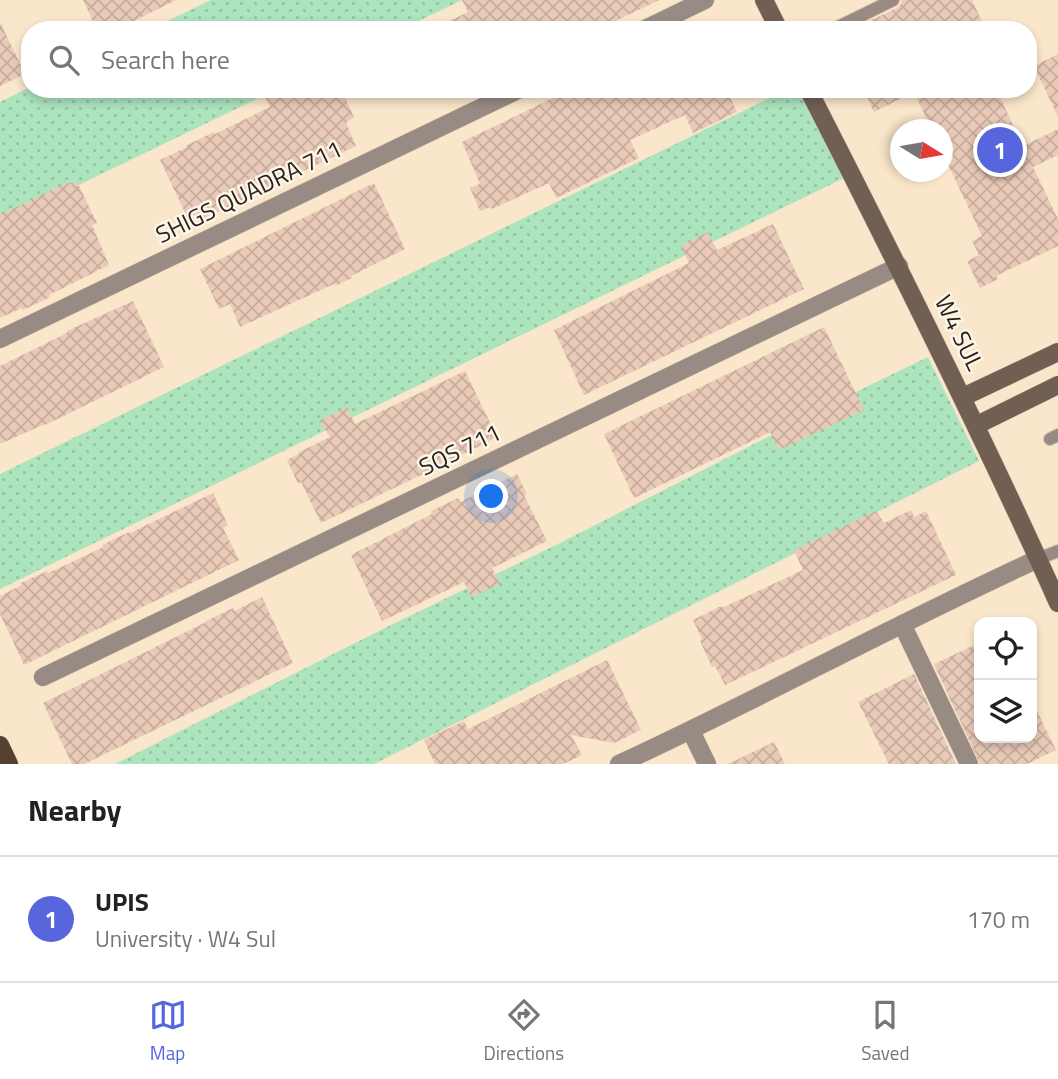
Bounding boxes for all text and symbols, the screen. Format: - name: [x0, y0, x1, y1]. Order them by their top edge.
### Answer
- search box: [21, 21, 1037, 98]
- text: Search here: [101, 40, 230, 79]
- icon: search: [45, 41, 83, 79]
- north arrow: [890, 119, 953, 182]
- pin: 1: [977, 124, 1023, 176]
- street label: SHIGS QUADRA 711: [149, 130, 348, 252]
- street label: W4 SUL: [926, 289, 994, 377]
- street label: SQS 711: [412, 414, 507, 484]
- your location: [474, 479, 508, 513]
- map controls: [974, 617, 1037, 743]
- button: locate: [974, 617, 1037, 680]
- button: layers: [974, 680, 1037, 743]
- text: Nearby: [28, 787, 121, 833]
- text: UPIS: [95, 882, 149, 921]
- text: 1: [45, 902, 57, 937]
- text: 170 m: [967, 902, 1030, 937]
- text: University · W4 Sul: [95, 921, 276, 956]
- tab: Map: [149, 996, 187, 1067]
- tab: Directions: [484, 996, 564, 1067]
- tab: Saved: [861, 996, 909, 1067]

